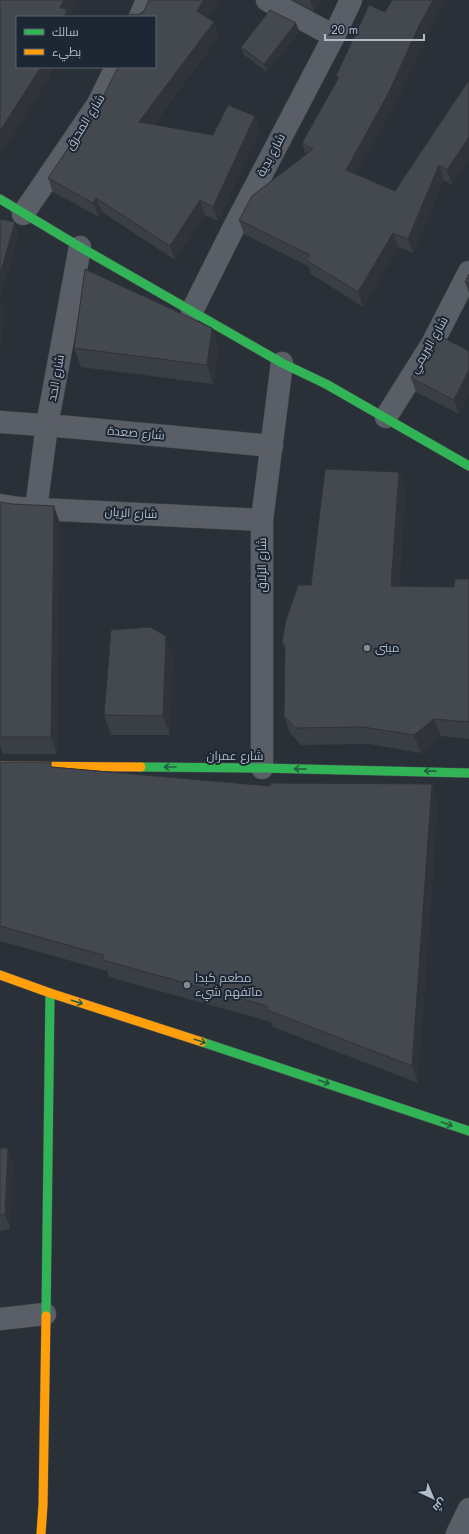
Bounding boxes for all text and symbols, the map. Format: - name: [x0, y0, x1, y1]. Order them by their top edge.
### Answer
- legend: [16, 16, 156, 68]
- scale bar: [325, 16, 424, 42]
- text: 20 m: [331, 21, 358, 39]
- text: سالك: [52, 23, 79, 41]
- text: بطيء: [52, 43, 81, 62]
- street label: شارع المحرق: [61, 91, 109, 153]
- street label: شارع بدية: [252, 130, 290, 180]
- street label: شارع البريمي: [405, 313, 454, 377]
- street label: شارع الحد: [43, 353, 69, 403]
- street label: شارع صعدة: [106, 422, 166, 444]
- street label: شارع الريان: [104, 503, 158, 523]
- street label: شارع الزلاق: [253, 537, 271, 593]
- place label: مبنى: [375, 639, 400, 657]
- marker: مبنى: [362, 643, 372, 653]
- street label: شارع عمران: [207, 747, 264, 765]
- one-way arrow: [164, 763, 177, 771]
- one-way arrow: [294, 765, 307, 772]
- one-way arrow: [424, 767, 437, 775]
- place label: مطعم كبدا ماتفهم شيء: [195, 969, 262, 1002]
- marker: مطعم كبدا ماتفهم شيء: [182, 980, 192, 990]
- one-way arrow: [70, 999, 83, 1006]
- one-way arrow: [194, 1038, 207, 1045]
- one-way arrow: [317, 1079, 330, 1086]
- one-way arrow: [440, 1121, 453, 1128]
- north arrow: [413, 1478, 453, 1518]
- text: ش: [429, 1495, 451, 1516]

